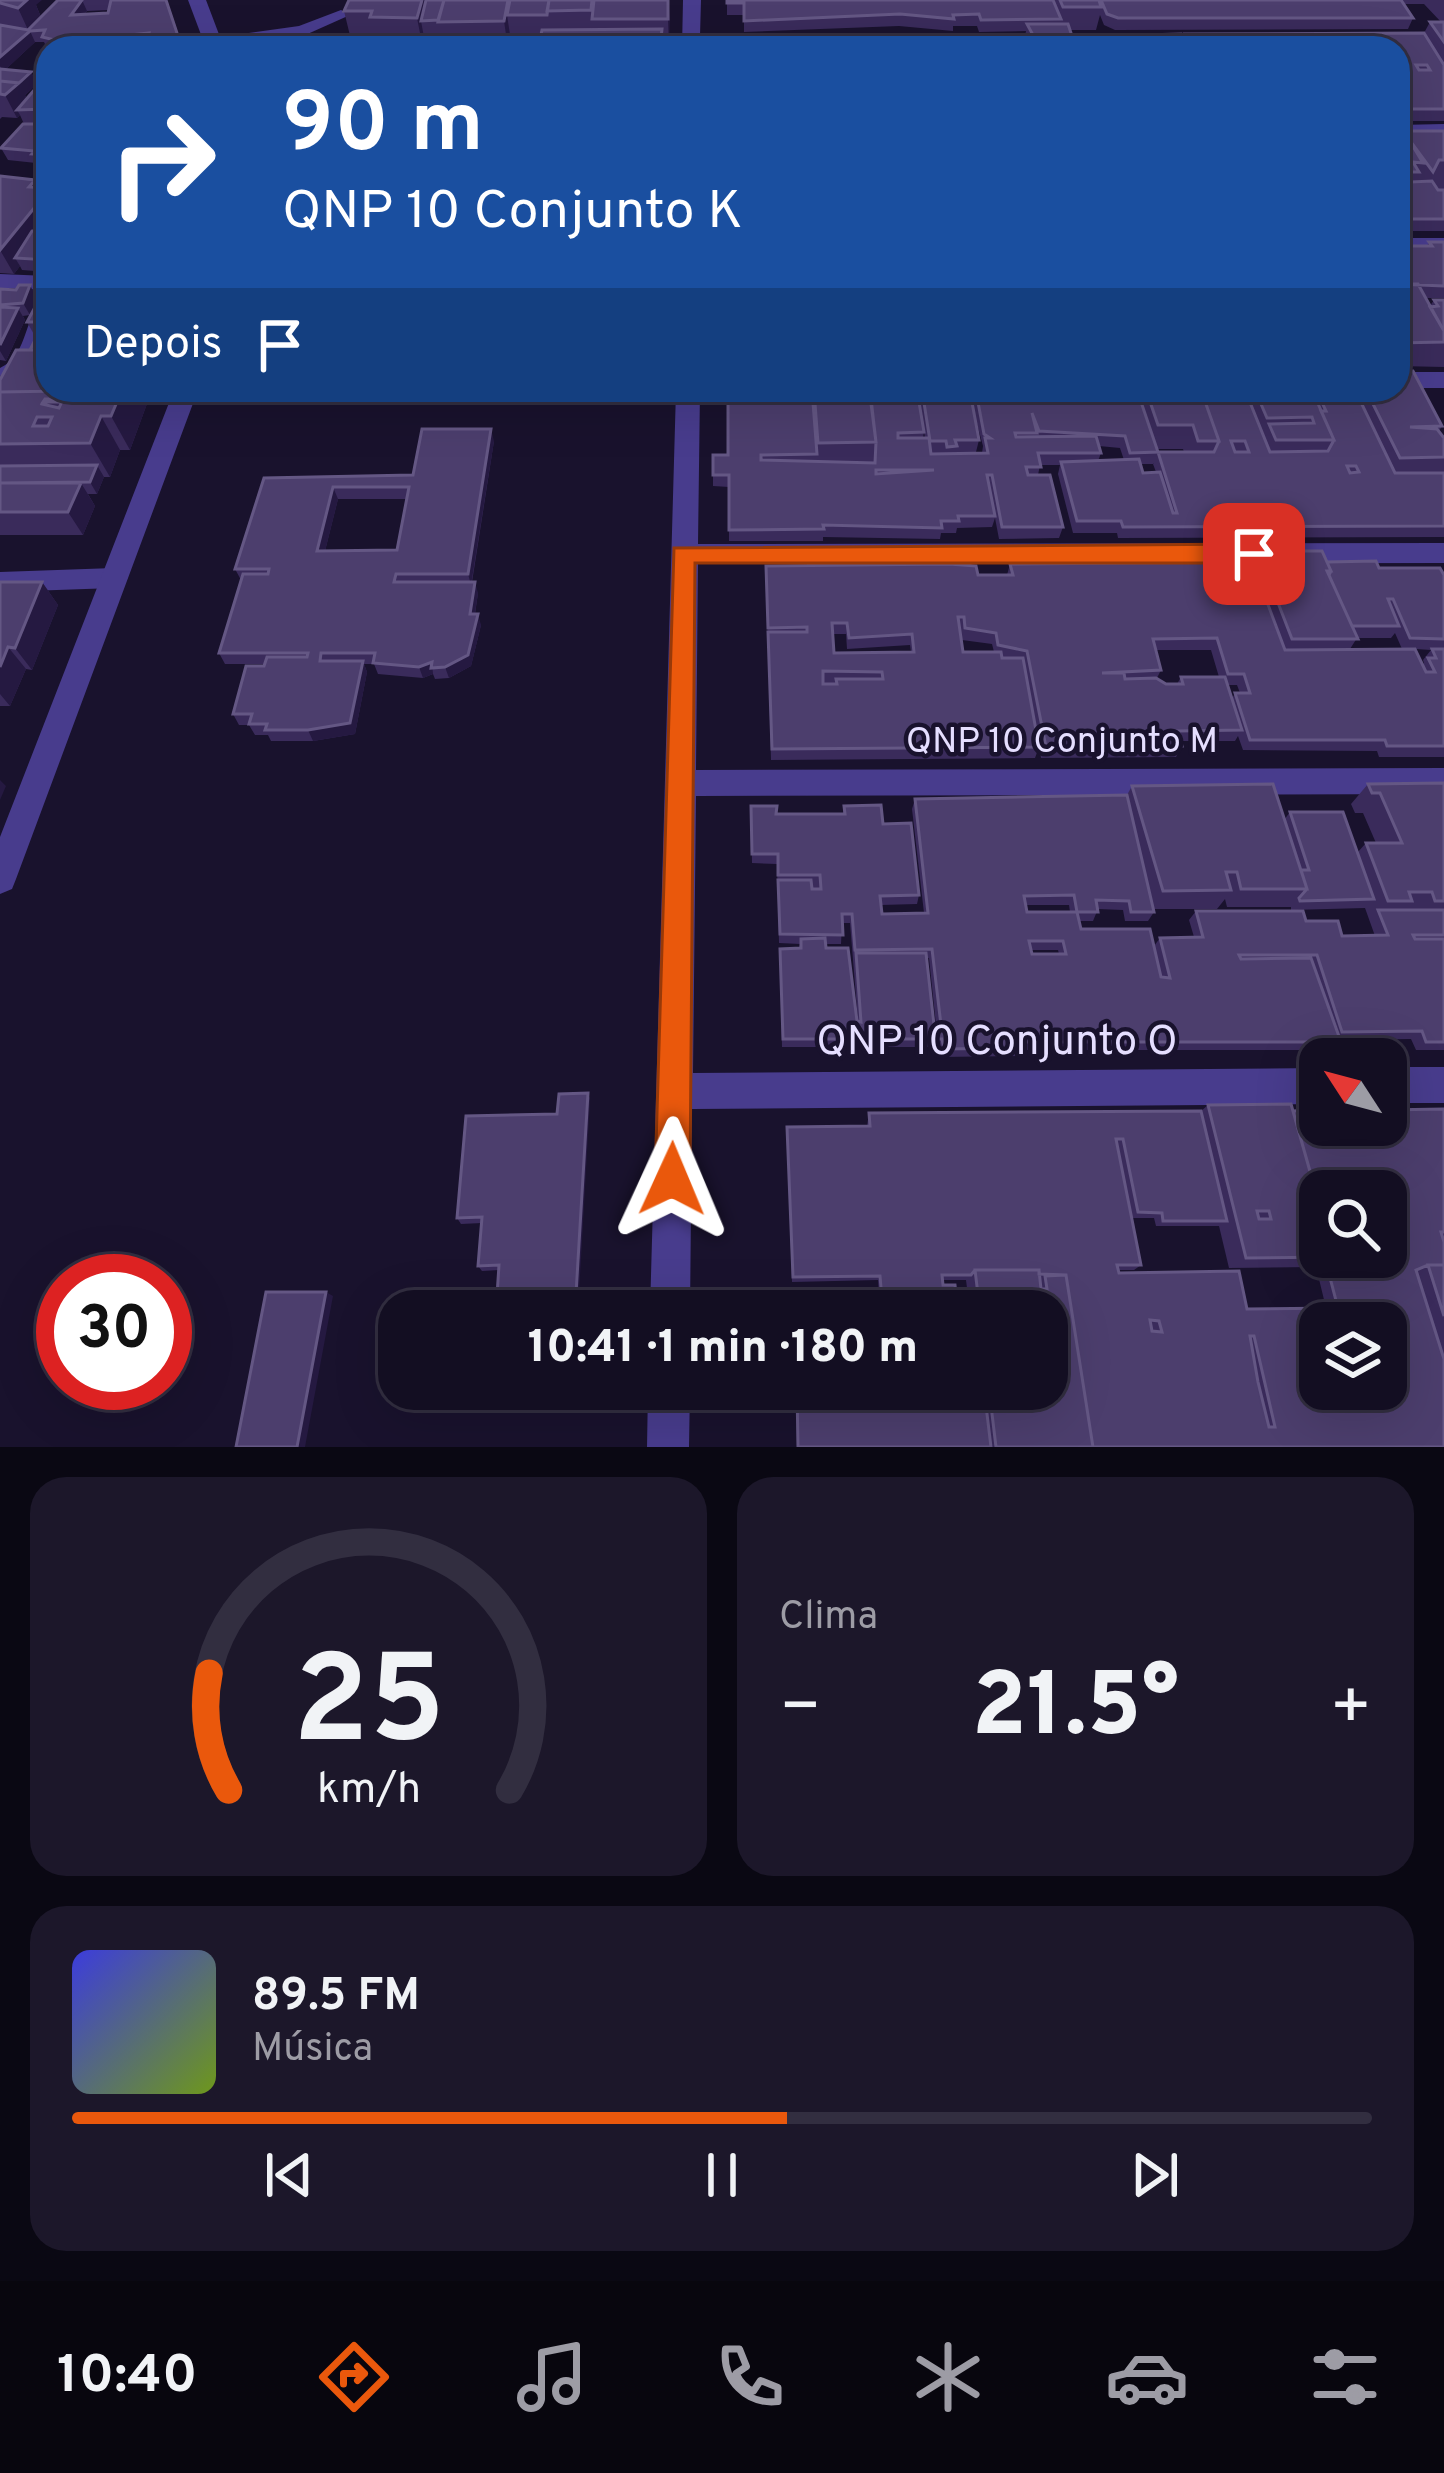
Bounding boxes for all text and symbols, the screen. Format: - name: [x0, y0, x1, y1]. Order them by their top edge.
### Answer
- text: 90 m: [282, 75, 484, 181]
- icon: right: [84, 84, 240, 240]
- text: QNP 10 Conjunto K: [282, 179, 743, 248]
- icon: arrive: [247, 312, 313, 378]
- text: Depois: [84, 317, 223, 374]
- pin: [1203, 503, 1305, 605]
- icon: arrive: [1221, 521, 1287, 587]
- street label: QNP 10 Conjunto M: [906, 720, 1218, 766]
- street label: QNP 10 Conjunto O: [816, 1017, 1178, 1070]
- north arrow: [1299, 1038, 1407, 1146]
- map controls: [1299, 1038, 1407, 1410]
- position arrow: [609, 1116, 735, 1242]
- button: search: [1299, 1170, 1407, 1278]
- speed limit sign: 30: [36, 1254, 192, 1410]
- button: layers: [1299, 1302, 1407, 1410]
- text: 10:41 · 1 min · 180 m: [528, 1321, 918, 1378]
- text: Clima: [779, 1594, 878, 1643]
- text: 25: [292, 1629, 445, 1787]
- text: 21.5°: [972, 1654, 1179, 1767]
- text: −: [779, 1669, 822, 1752]
- text: +: [1329, 1669, 1372, 1752]
- text: km/h: [316, 1763, 421, 1817]
- text: 89.5 FM: [252, 1969, 420, 2026]
- text: Música: [252, 2026, 373, 2075]
- icon: previous: [256, 2142, 322, 2208]
- icon: pause: [689, 2142, 755, 2208]
- icon: next: [1122, 2142, 1188, 2208]
- icon: directions: [312, 2335, 396, 2419]
- icon: music: [510, 2335, 594, 2419]
- icon: phone: [708, 2335, 792, 2419]
- icon: climate: [906, 2335, 990, 2419]
- icon: car: [1105, 2335, 1189, 2419]
- icon: filters: [1303, 2335, 1387, 2419]
- text: 10:40: [57, 2343, 198, 2412]

